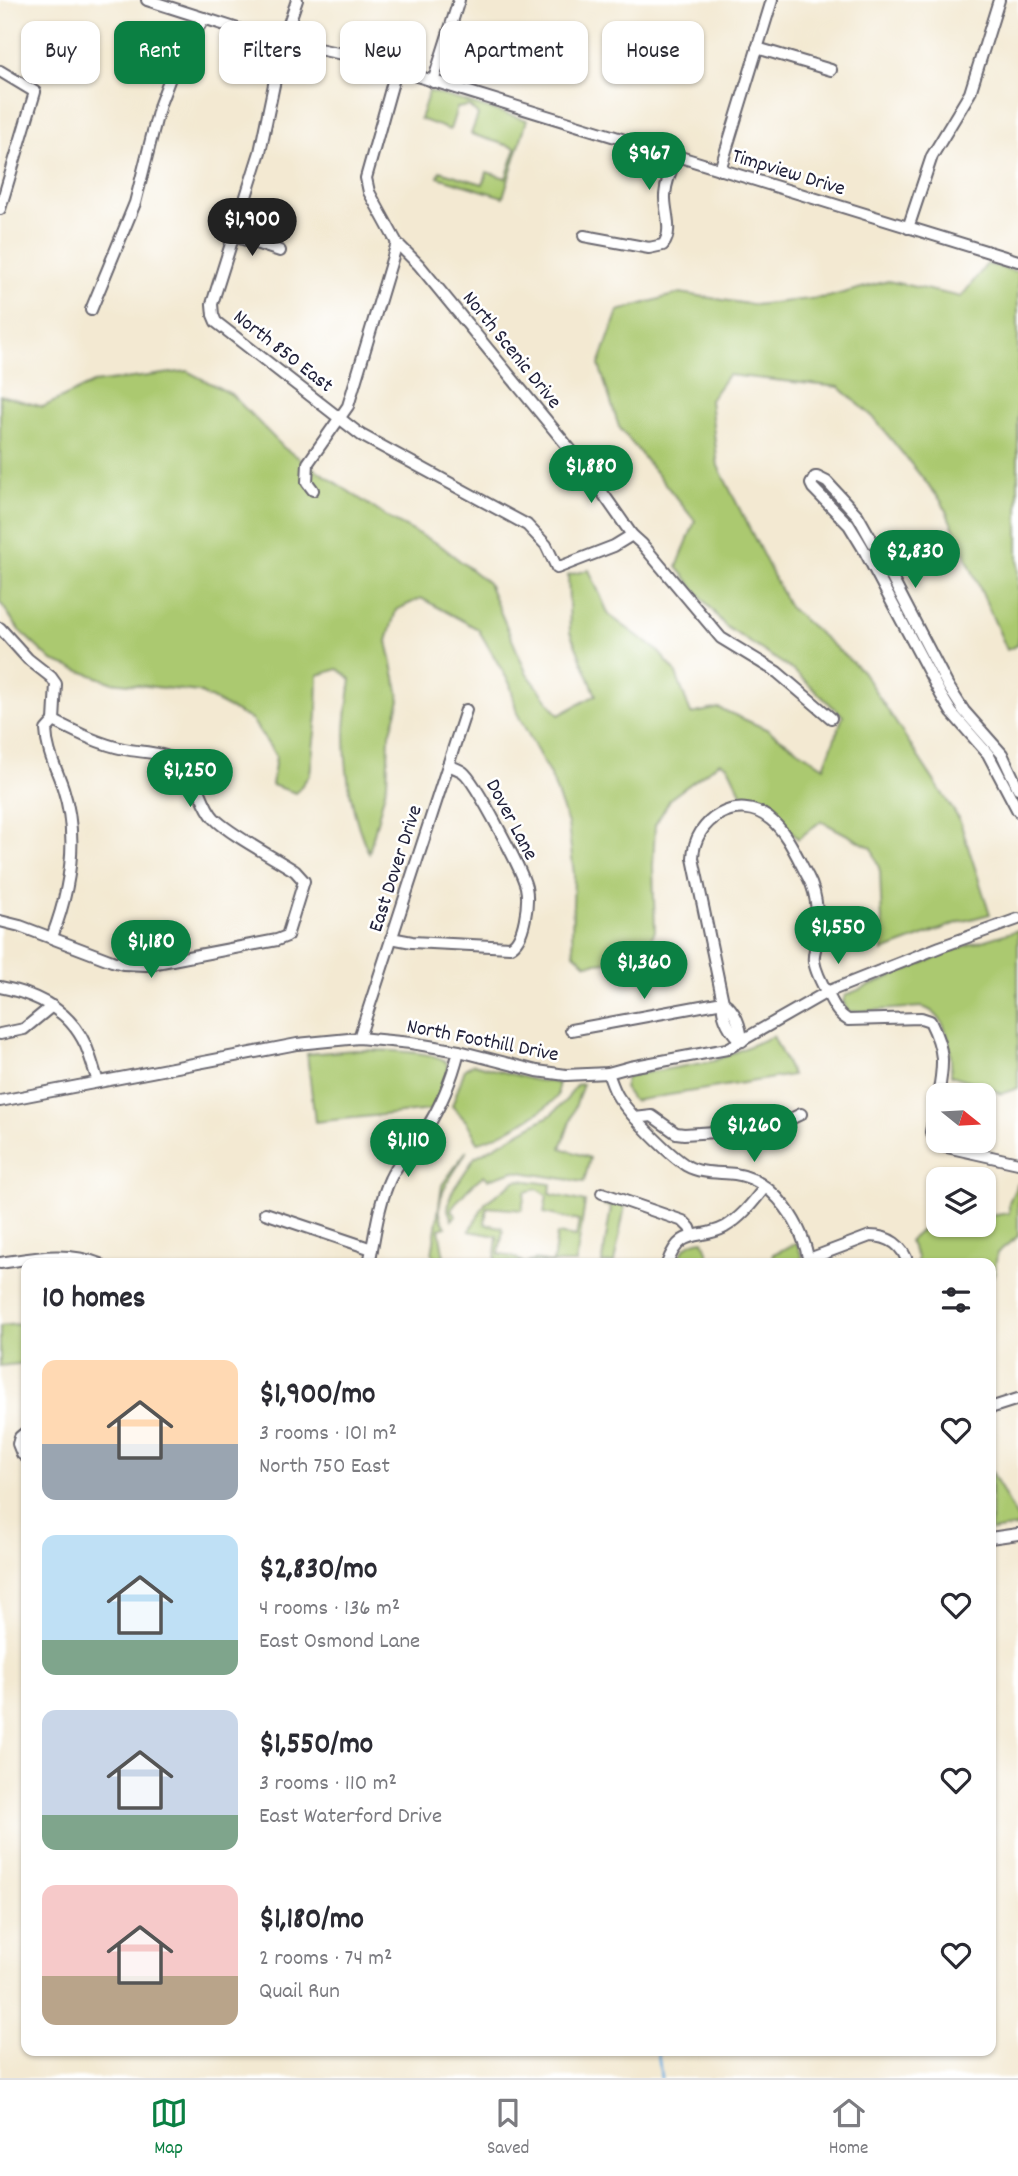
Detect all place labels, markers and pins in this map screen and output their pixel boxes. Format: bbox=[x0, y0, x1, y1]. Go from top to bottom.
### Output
pin: $967 bbox=[608, 132, 690, 192]
pin: $1,900 bbox=[195, 198, 309, 258]
pin: $1,880 bbox=[534, 446, 648, 505]
pin: $2,830 bbox=[858, 530, 972, 590]
pin: $1,250 bbox=[133, 750, 247, 809]
pin: $1,550 bbox=[781, 906, 895, 966]
pin: $1,180 bbox=[94, 920, 208, 980]
pin: $1,360 bbox=[587, 942, 701, 1001]
pin: $1,260 bbox=[697, 1104, 811, 1164]
pin: $1,110 bbox=[351, 1120, 465, 1179]

